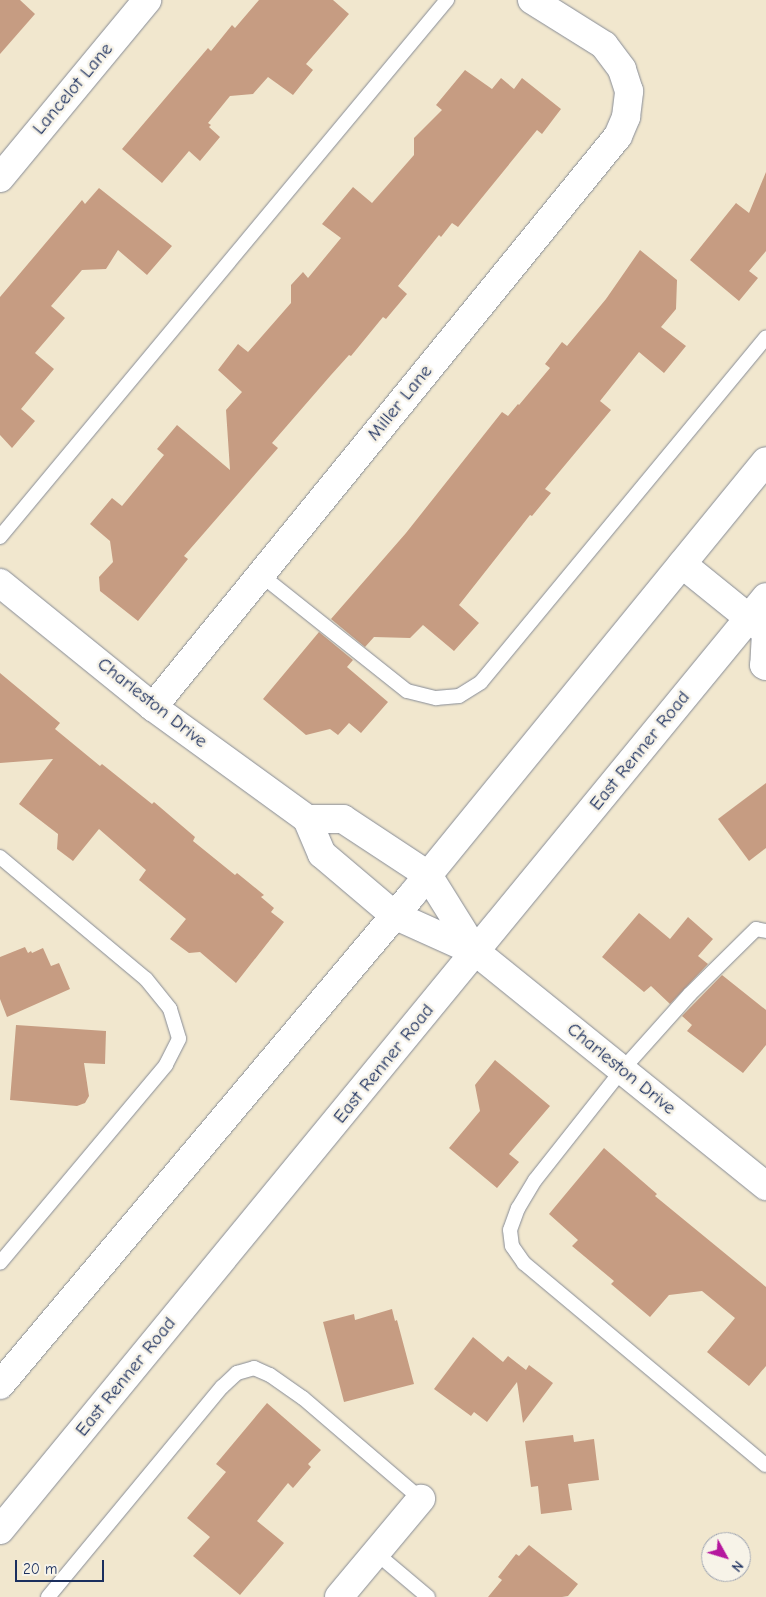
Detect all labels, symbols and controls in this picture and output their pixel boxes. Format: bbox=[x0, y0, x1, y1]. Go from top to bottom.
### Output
street label: Lancelot Lane bbox=[28, 38, 118, 140]
street label: Miller Lane bbox=[363, 360, 437, 446]
street label: Charleston Drive bbox=[92, 653, 212, 753]
street label: East Renner Road bbox=[585, 687, 695, 815]
street label: East Renner Road bbox=[329, 1000, 439, 1128]
street label: Charleston Drive bbox=[562, 1018, 680, 1120]
street label: East Renner Road bbox=[71, 1313, 181, 1441]
north arrow bbox=[701, 1532, 751, 1582]
scale bar bbox=[18, 1550, 106, 1582]
text: N bbox=[728, 1557, 747, 1575]
text: 20 m bbox=[23, 1560, 57, 1578]

